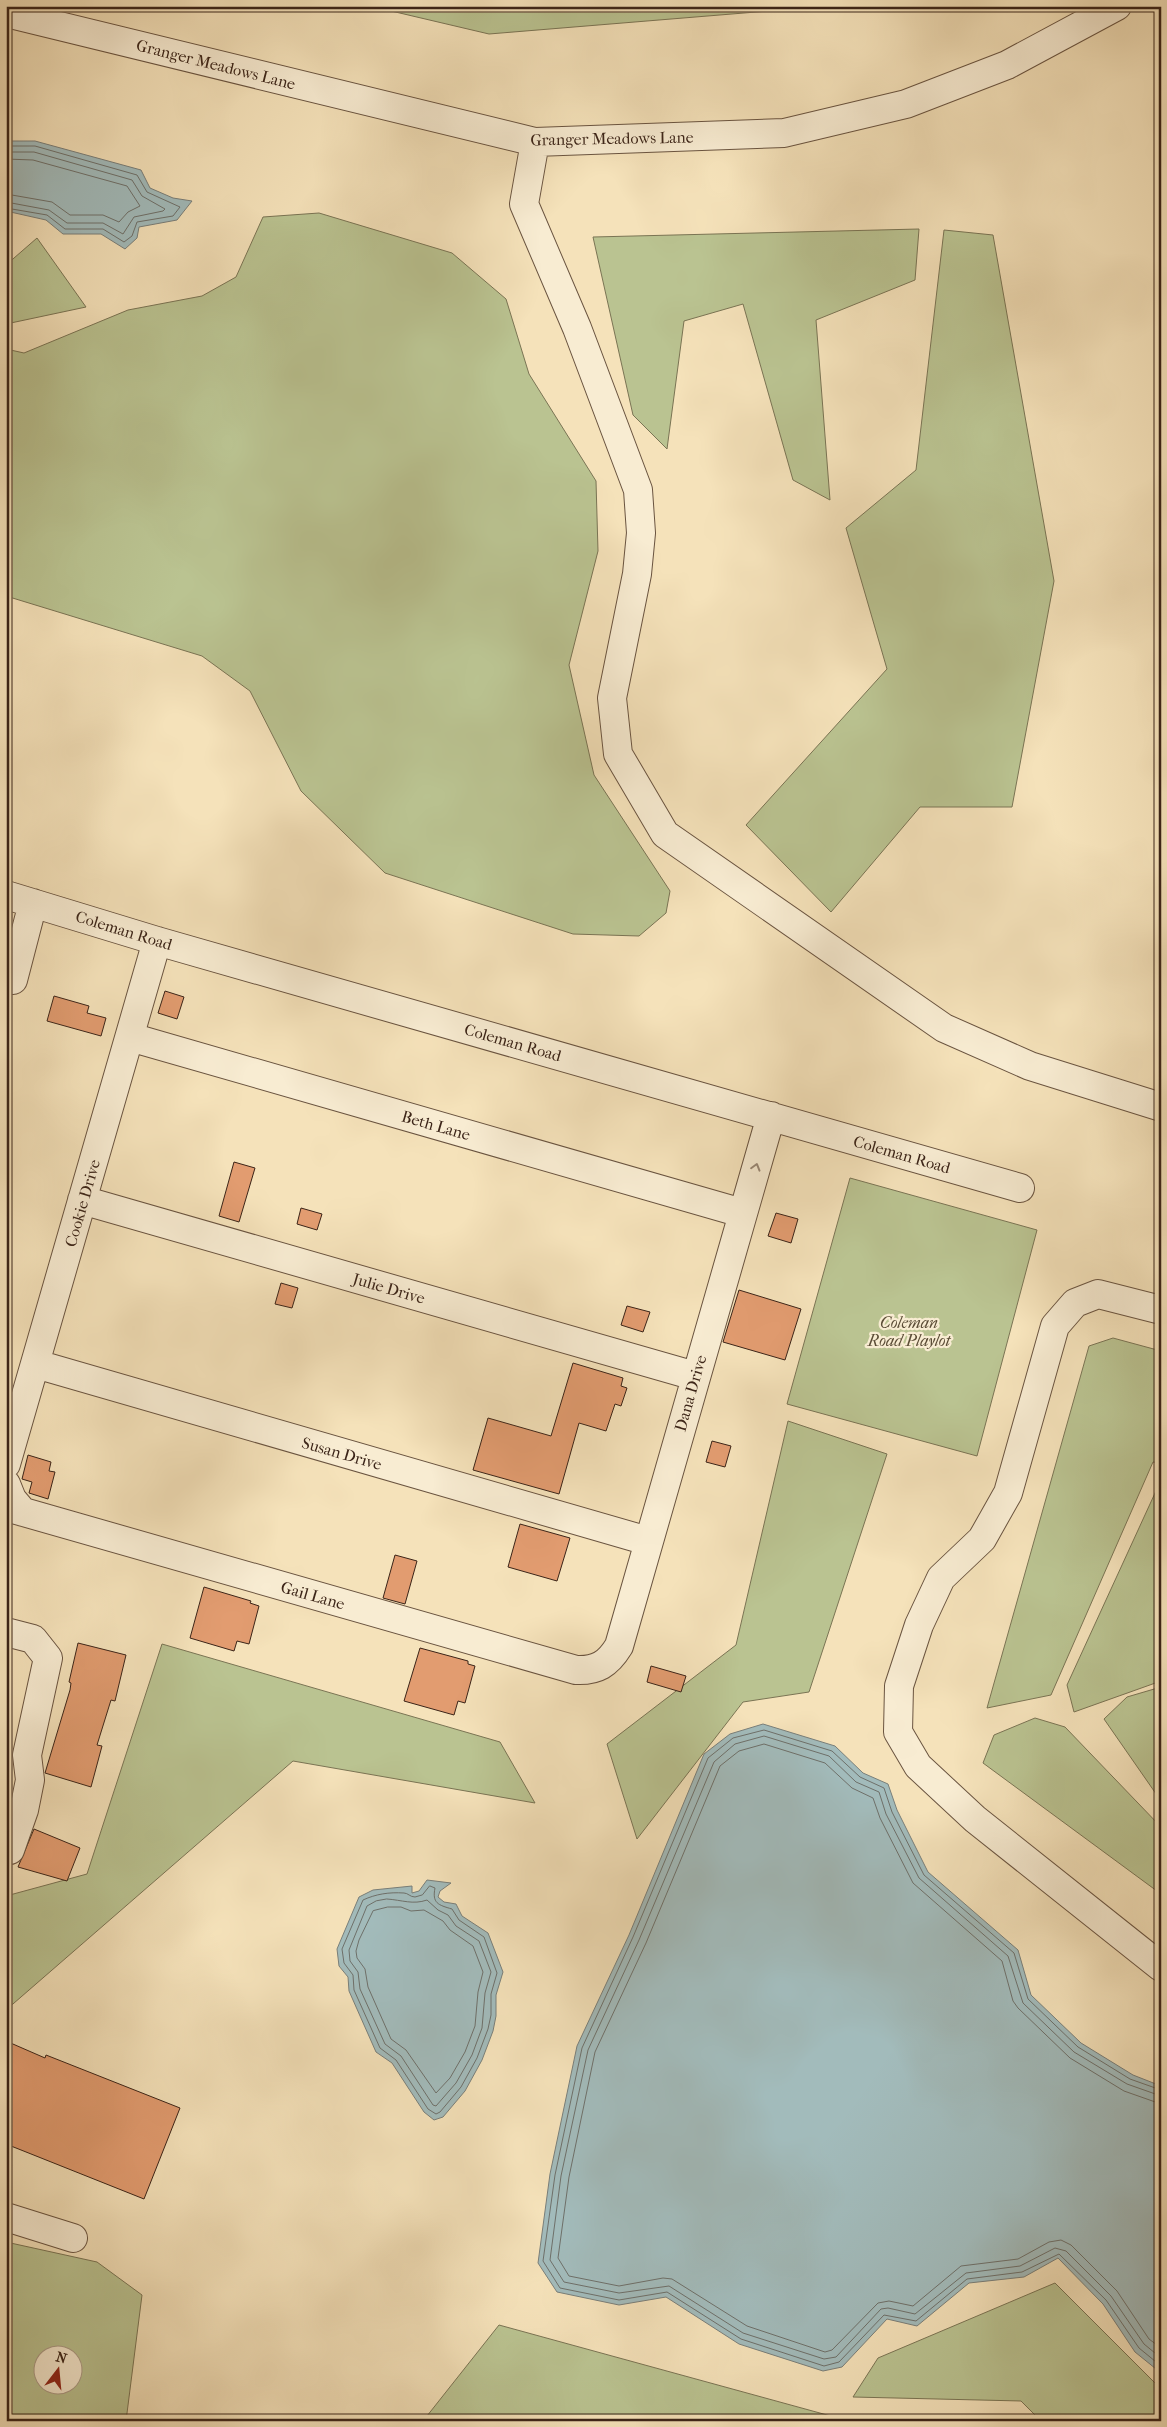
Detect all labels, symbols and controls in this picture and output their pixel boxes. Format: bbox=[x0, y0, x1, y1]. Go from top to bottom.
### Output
street label: Granger Meadows Lane bbox=[134, 36, 297, 93]
street label: Granger Meadows Lane bbox=[530, 128, 694, 149]
street label: Coleman Road bbox=[73, 907, 175, 954]
street label: Coleman Road bbox=[462, 1020, 564, 1065]
street label: Beth Lane bbox=[399, 1107, 473, 1144]
street label: Coleman Road bbox=[851, 1132, 953, 1177]
street label: Cookie Drive bbox=[61, 1157, 104, 1249]
one-way arrow bbox=[750, 1163, 760, 1171]
street label: Julie Drive bbox=[349, 1269, 427, 1308]
park label: Coleman Road Playlot bbox=[867, 1313, 952, 1350]
street label: Dana Drive bbox=[670, 1353, 710, 1434]
street label: Susan Drive bbox=[300, 1433, 384, 1474]
street label: Gail Lane bbox=[279, 1577, 347, 1614]
north arrow bbox=[32, 2344, 82, 2394]
text: N bbox=[54, 2348, 69, 2368]

